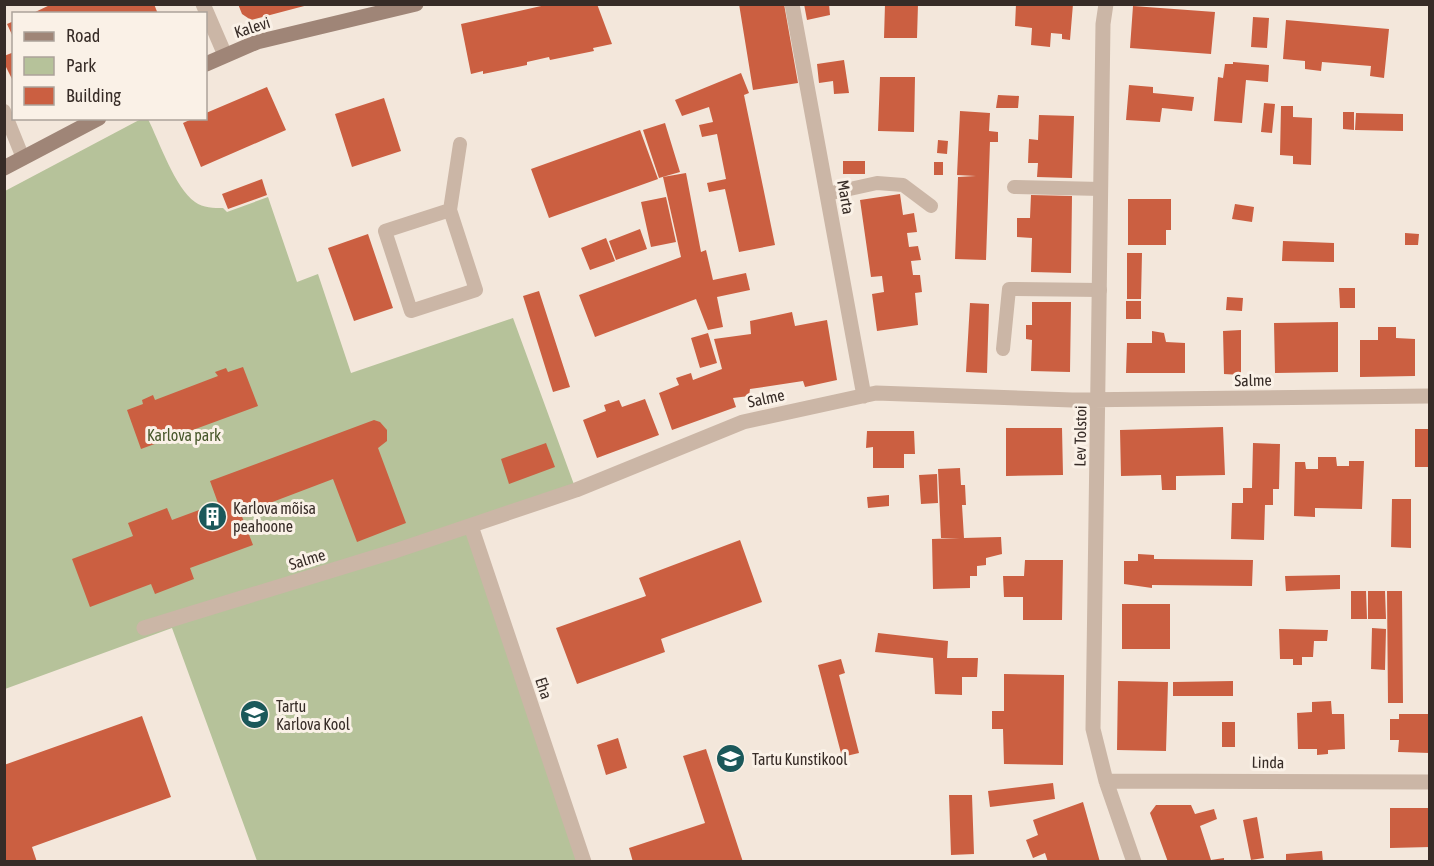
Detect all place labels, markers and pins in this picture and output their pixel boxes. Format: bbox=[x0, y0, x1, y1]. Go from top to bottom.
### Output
place label: Karlova mõisa peahoone bbox=[233, 499, 316, 536]
building icon: Karlova mõisa peahoone bbox=[196, 501, 228, 533]
place label: Tartu Karlova Kool bbox=[276, 697, 351, 733]
school or university icon: Tartu Karlova Kool bbox=[239, 699, 271, 731]
school or university icon: Tartu Kunstikool bbox=[715, 743, 747, 775]
place label: Tartu Kunstikool bbox=[752, 750, 848, 768]

